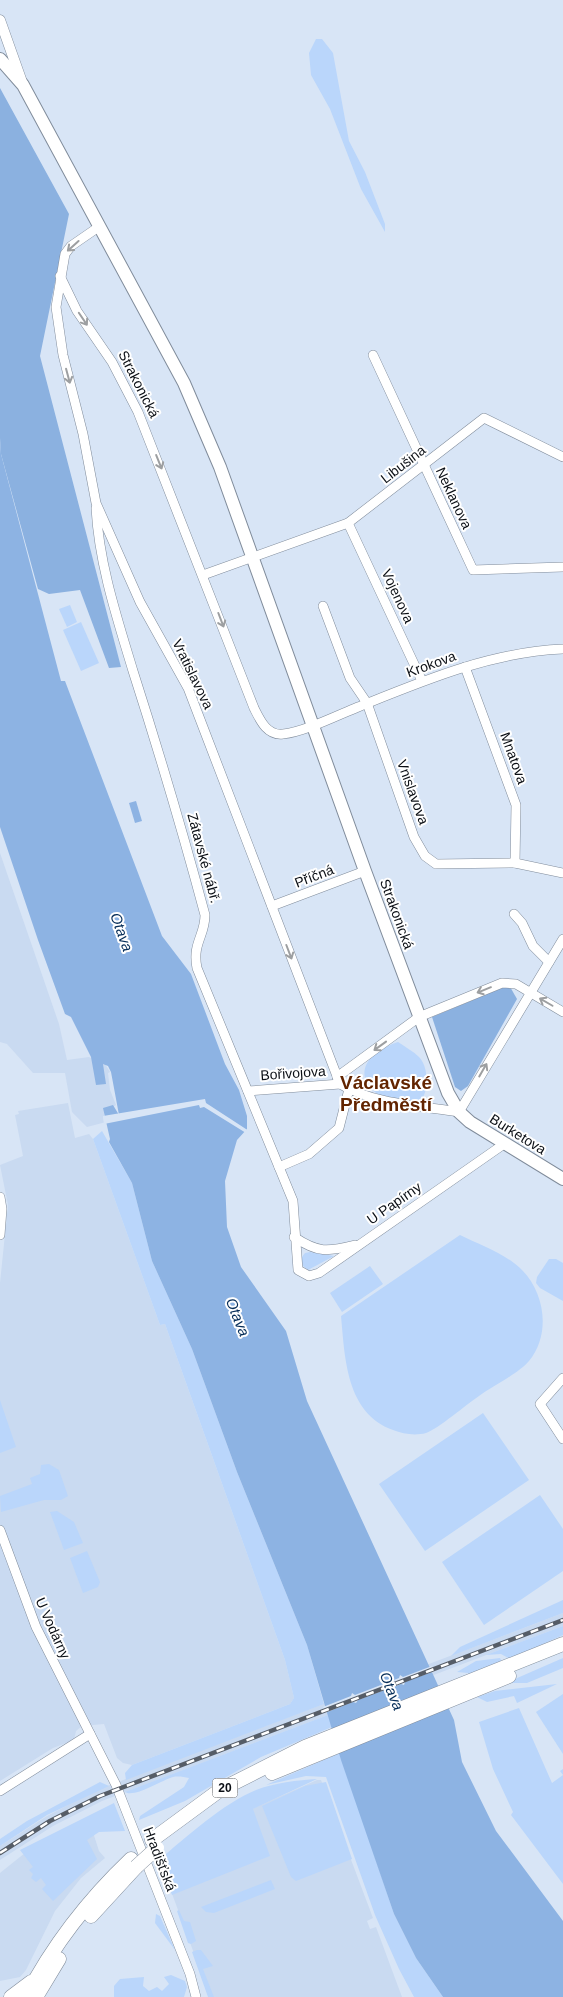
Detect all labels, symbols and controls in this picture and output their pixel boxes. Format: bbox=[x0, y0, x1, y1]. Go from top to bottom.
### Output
one-way arrow bbox=[66, 241, 79, 252]
one-way arrow bbox=[78, 312, 88, 326]
street label: Strakonická bbox=[115, 348, 163, 420]
one-way arrow bbox=[64, 368, 74, 384]
street label: Libušina bbox=[378, 442, 429, 486]
one-way arrow bbox=[155, 454, 165, 469]
street label: Neklanova bbox=[433, 465, 475, 532]
street label: Vojenova bbox=[379, 567, 418, 626]
one-way arrow bbox=[217, 612, 226, 628]
street label: Vratislavova bbox=[169, 636, 217, 712]
street label: Krokova bbox=[404, 648, 458, 680]
street label: Mnatova bbox=[497, 730, 531, 786]
street label: Vnislavova bbox=[394, 757, 432, 827]
street label: Zátavské nábř. bbox=[184, 811, 224, 905]
street label: Příčná bbox=[292, 861, 336, 891]
street label: Strakonická bbox=[377, 877, 417, 951]
water label: Otava bbox=[107, 910, 137, 954]
one-way arrow bbox=[285, 944, 294, 959]
one-way arrow bbox=[477, 987, 492, 996]
one-way arrow bbox=[539, 996, 554, 1006]
one-way arrow bbox=[374, 1040, 387, 1051]
street label: Bořivojova bbox=[260, 1063, 326, 1083]
one-way arrow bbox=[479, 1063, 489, 1078]
district label: Václavské Předměstí bbox=[340, 1072, 433, 1115]
street label: Burketova bbox=[487, 1111, 549, 1158]
street label: U Papírny bbox=[364, 1179, 424, 1227]
water label: Otava bbox=[223, 1295, 253, 1339]
street label: U Vodárny bbox=[32, 1595, 74, 1661]
water label: Otava bbox=[377, 1669, 407, 1713]
road number: 20 bbox=[212, 1779, 238, 1798]
street label: Hradišťská bbox=[140, 1825, 180, 1894]

